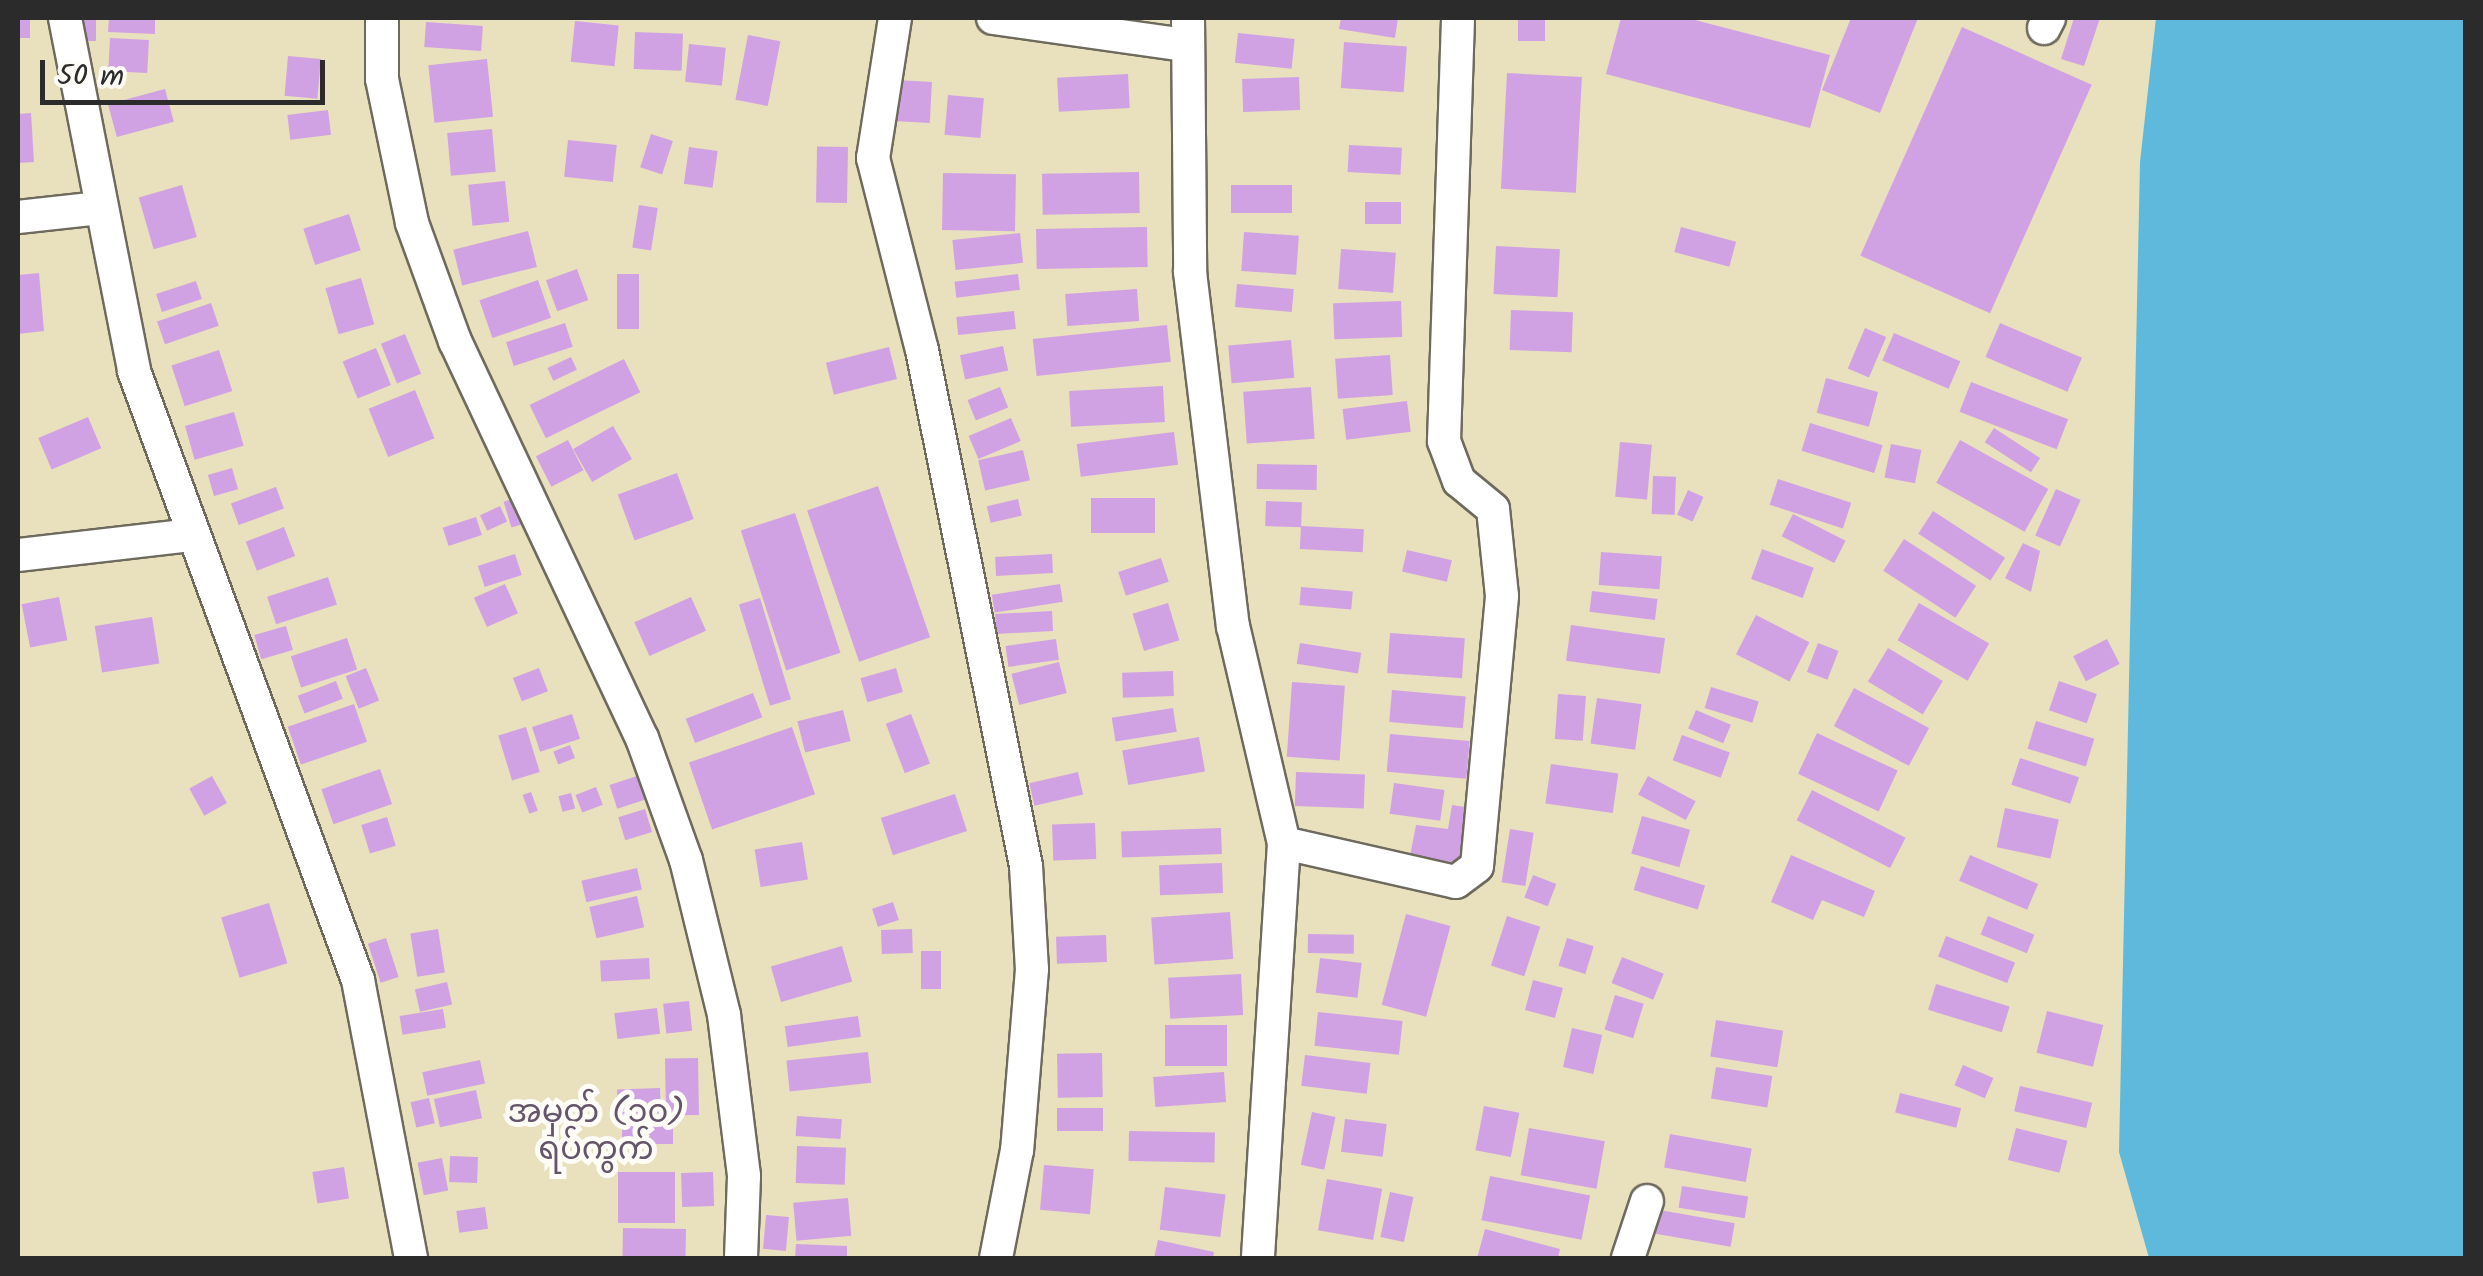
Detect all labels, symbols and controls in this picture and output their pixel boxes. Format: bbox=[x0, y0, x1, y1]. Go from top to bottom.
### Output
scale bar bbox=[45, 40, 330, 102]
text: 50 m bbox=[57, 53, 124, 101]
district label: အမှတ် (၁၀) ရပ်ကွက် bbox=[507, 1096, 685, 1171]

